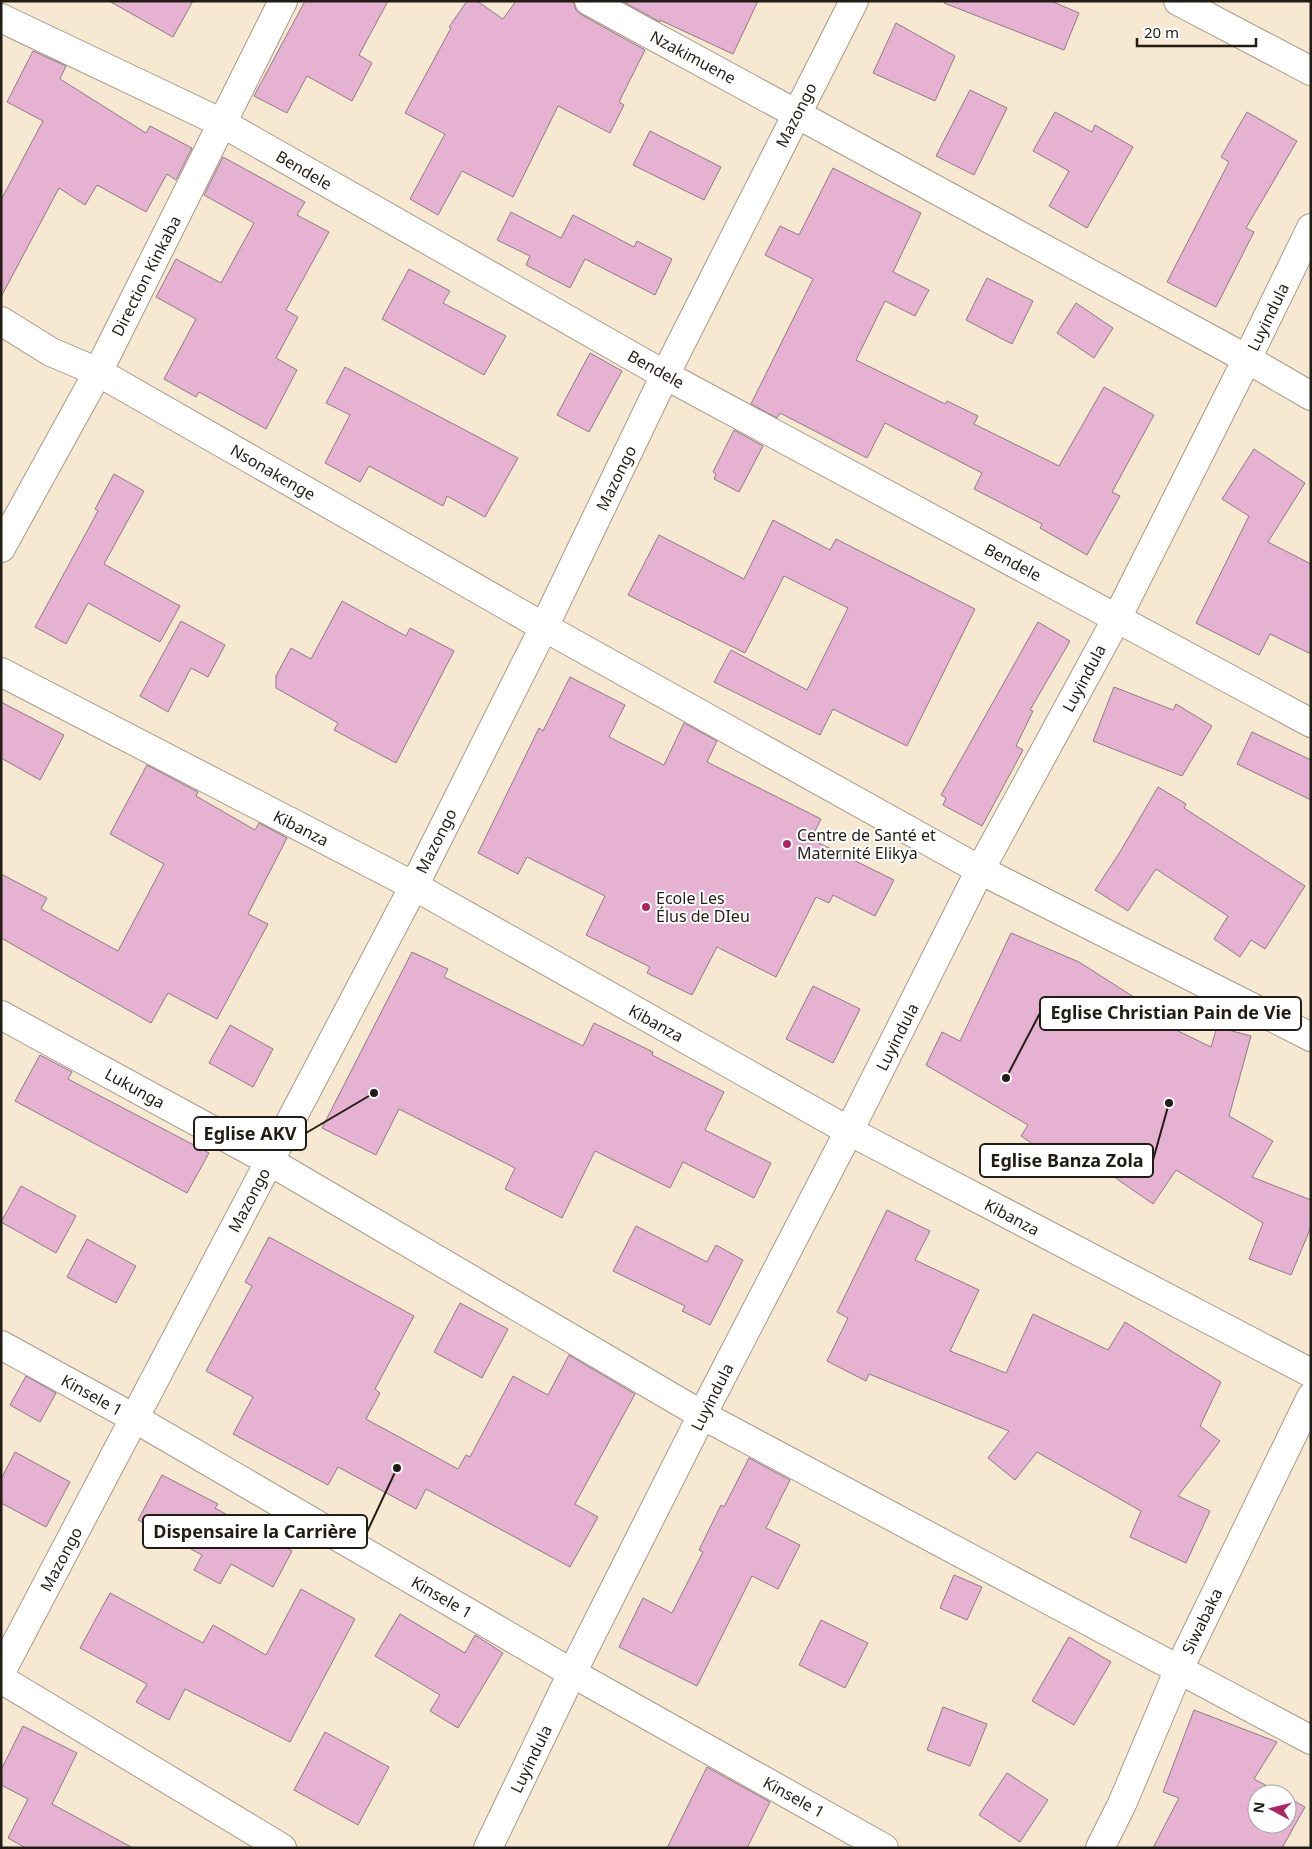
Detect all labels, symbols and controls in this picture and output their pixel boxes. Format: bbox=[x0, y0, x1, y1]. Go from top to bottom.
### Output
scale bar bbox=[1137, 15, 1256, 47]
text: 20 m bbox=[1144, 22, 1179, 42]
street label: Nzakimuene bbox=[646, 25, 740, 89]
street label: Mazongo bbox=[770, 79, 822, 151]
street label: Bendele bbox=[272, 145, 336, 195]
street label: Direction Kinkaba bbox=[106, 212, 186, 340]
street label: Luyindula bbox=[1242, 279, 1294, 355]
street label: Bendele bbox=[624, 345, 688, 393]
street label: Nsonakenge bbox=[226, 439, 320, 505]
street label: Mazongo bbox=[591, 442, 641, 514]
street label: Bendele bbox=[981, 538, 1045, 586]
street label: Luyindula bbox=[1057, 640, 1111, 716]
street label: Kibanza bbox=[270, 805, 332, 851]
street label: Mazongo bbox=[410, 805, 462, 877]
place label: Centre de Santé et Maternité Elikya bbox=[797, 824, 936, 864]
marker: Centre de Santé et Maternité Elikya bbox=[781, 838, 793, 850]
place label: Ecole Les Élus de DIeu bbox=[656, 887, 750, 927]
marker: Ecole Les Élus de DIeu bbox=[640, 901, 652, 913]
callout: Eglise Christian Pain de Vie bbox=[1040, 997, 1301, 1030]
street label: Kibanza bbox=[625, 999, 687, 1047]
street label: Luyindula bbox=[871, 999, 923, 1075]
text: Eglise Christian Pain de Vie bbox=[1050, 1000, 1292, 1024]
street label: Lukunga bbox=[101, 1063, 169, 1113]
callout: Eglise AKV bbox=[194, 1117, 306, 1150]
text: Eglise AKV bbox=[204, 1121, 297, 1145]
callout: Eglise Banza Zola bbox=[980, 1144, 1153, 1177]
text: Eglise Banza Zola bbox=[990, 1148, 1144, 1172]
street label: Mazongo bbox=[223, 1164, 275, 1236]
street label: Kibanza bbox=[981, 1193, 1043, 1241]
street label: Luyindula bbox=[686, 1359, 738, 1435]
street label: Kinsele 1 bbox=[57, 1369, 127, 1421]
callout: Dispensaire la Carrière bbox=[143, 1515, 367, 1548]
text: Dispensaire la Carrière bbox=[153, 1519, 357, 1543]
street label: Mazongo bbox=[35, 1523, 87, 1595]
street label: Kinsele 1 bbox=[407, 1571, 477, 1623]
street label: Siwabaka bbox=[1177, 1584, 1227, 1658]
street label: Luyindula bbox=[505, 1721, 557, 1797]
street label: Kinsele 1 bbox=[759, 1771, 829, 1823]
north arrow bbox=[1247, 1784, 1297, 1834]
text: N bbox=[1248, 1801, 1269, 1814]

